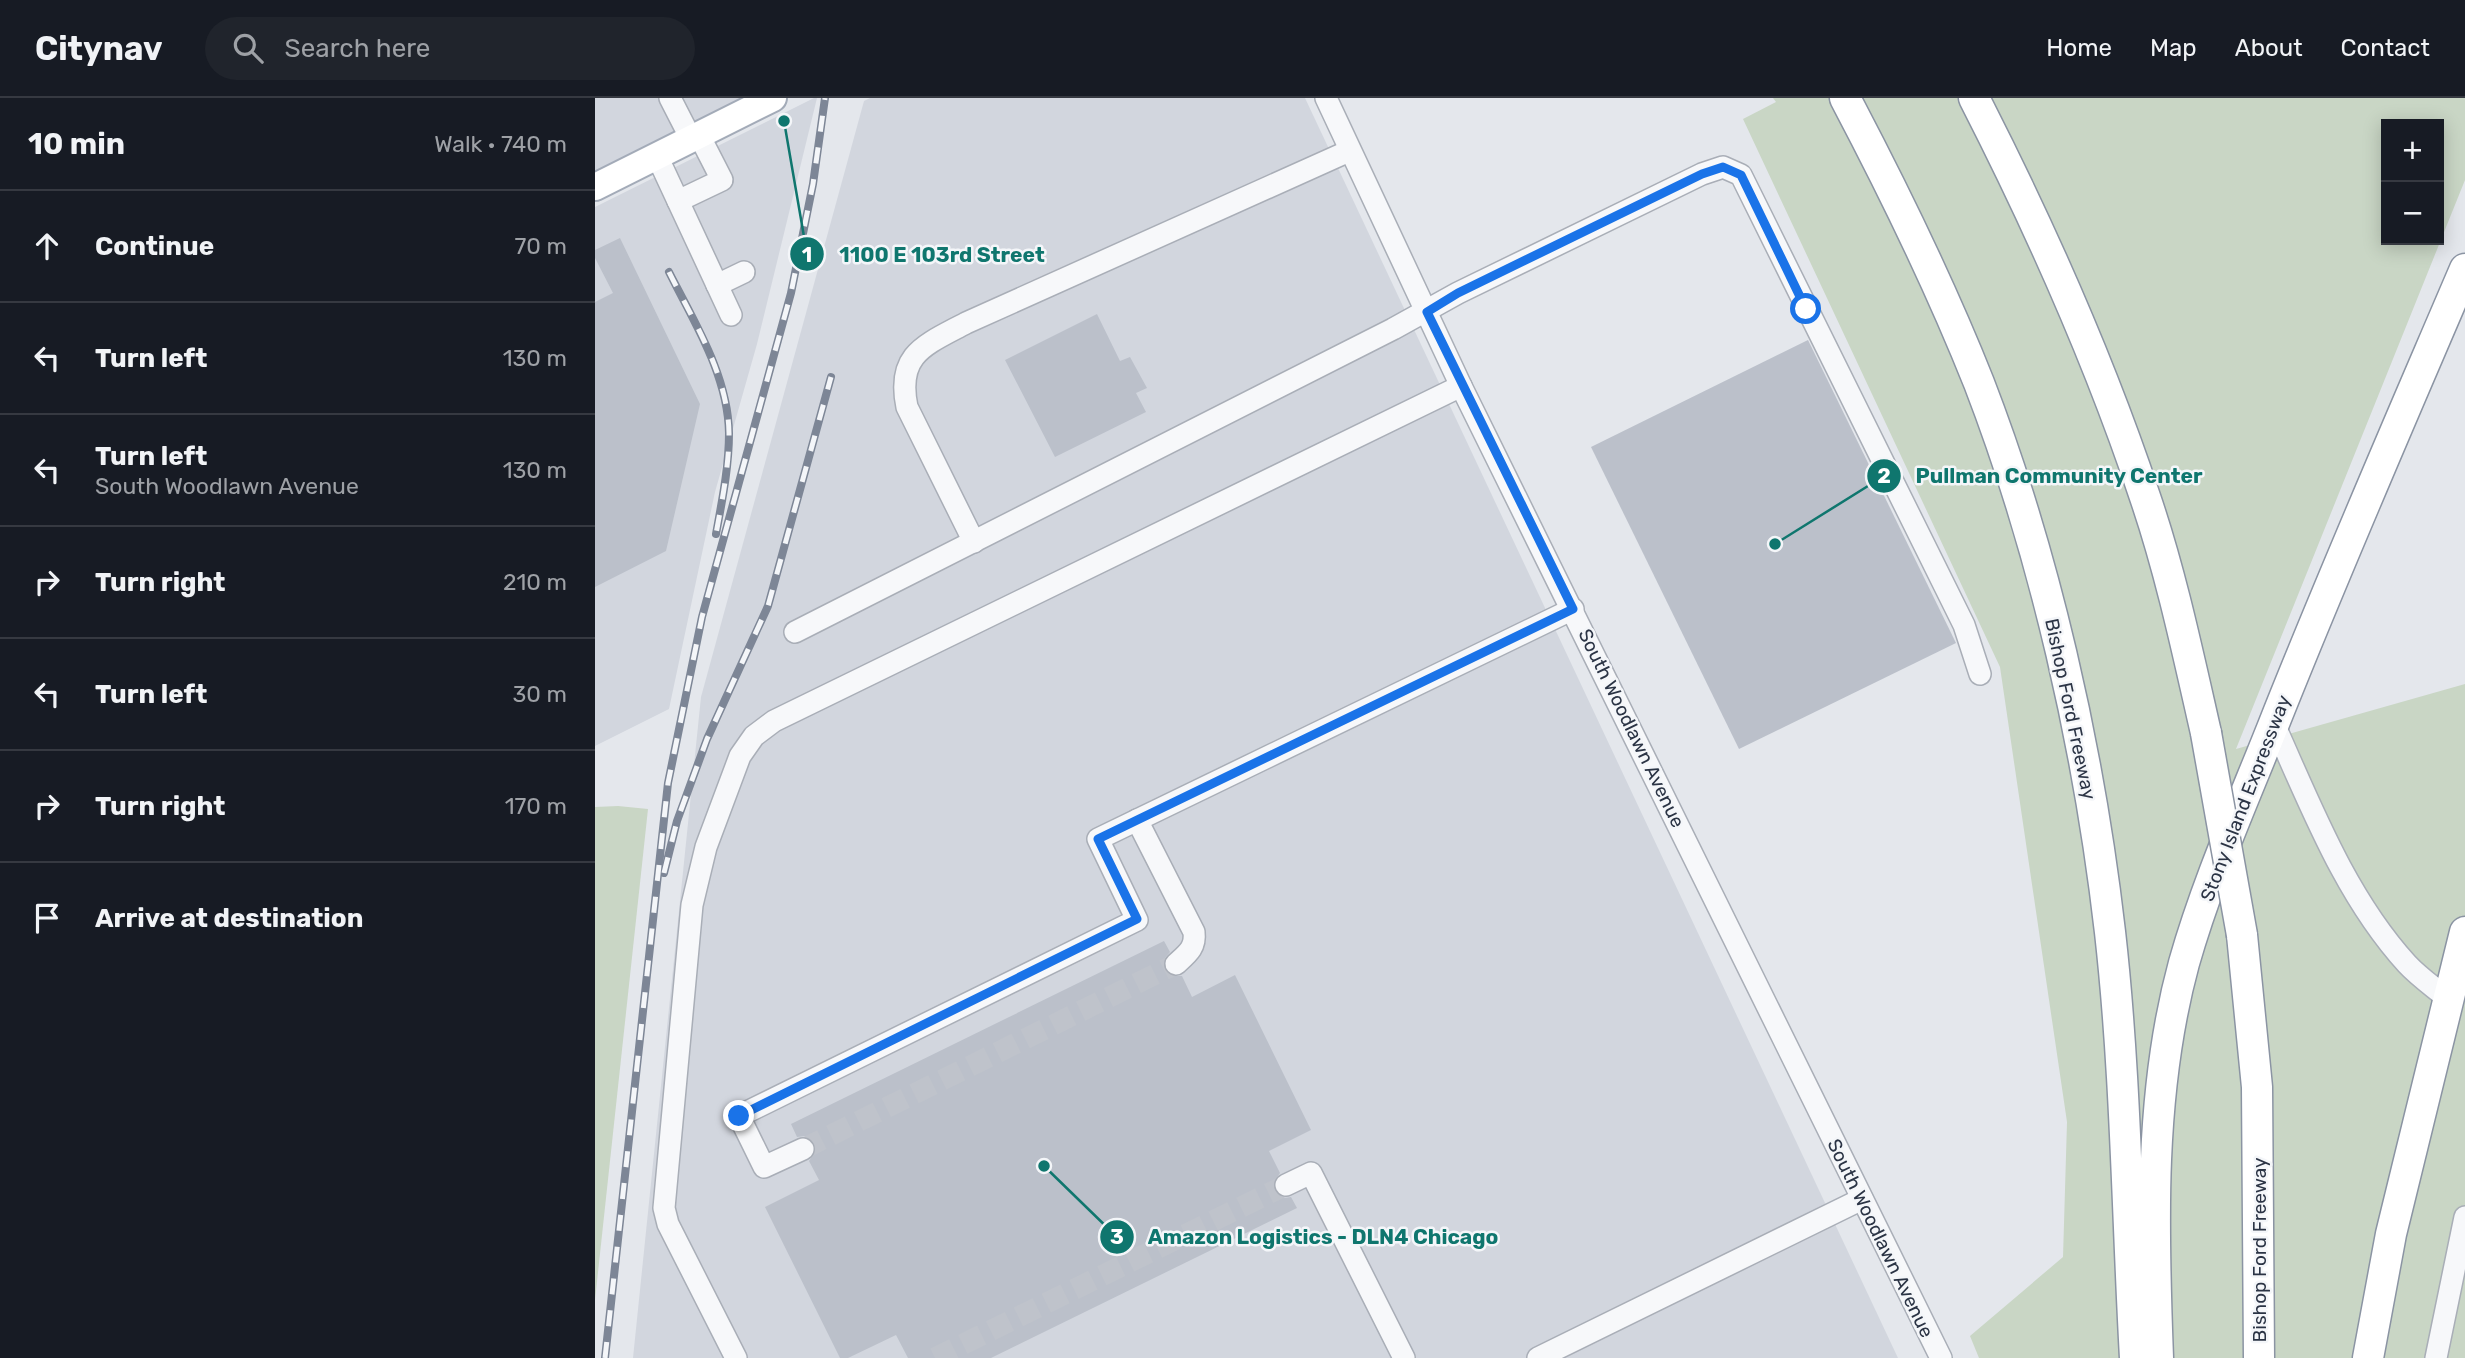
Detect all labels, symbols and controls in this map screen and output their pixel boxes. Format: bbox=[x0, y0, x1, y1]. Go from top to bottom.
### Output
search box bbox=[205, 17, 695, 80]
text: Citynav bbox=[35, 29, 163, 68]
icon: search bbox=[229, 29, 267, 67]
text: Search here bbox=[285, 33, 430, 64]
text: Home bbox=[2046, 34, 2112, 62]
text: Map bbox=[2150, 34, 2197, 62]
text: About bbox=[2235, 34, 2303, 62]
text: Contact bbox=[2341, 34, 2430, 62]
map controls bbox=[2381, 119, 2444, 245]
button: + bbox=[2381, 119, 2444, 182]
text: 10 min bbox=[28, 126, 125, 162]
text: Walk · 740 m bbox=[434, 130, 567, 158]
button: − bbox=[2381, 182, 2444, 245]
icon: ahead bbox=[28, 227, 66, 265]
text: Continue bbox=[95, 231, 214, 262]
text: 70 m bbox=[515, 232, 567, 260]
callout: 1100 E 103rd Street bbox=[790, 233, 1058, 275]
text: 1 bbox=[802, 242, 812, 267]
text: 1100 E 103rd Street bbox=[839, 242, 1045, 267]
route start bbox=[1790, 293, 1821, 324]
icon: left bbox=[28, 339, 66, 377]
text: Turn left bbox=[95, 343, 207, 374]
text: 130 m bbox=[503, 344, 567, 372]
text: Turn left bbox=[95, 441, 207, 472]
icon: left bbox=[28, 451, 66, 489]
callout: Pullman Community Center bbox=[1866, 455, 2217, 497]
text: 130 m bbox=[503, 456, 567, 484]
text: 2 bbox=[1877, 463, 1891, 488]
text: Pullman Community Center bbox=[1916, 463, 2203, 488]
text: South Woodlawn Avenue bbox=[95, 472, 359, 500]
icon: right bbox=[28, 563, 66, 601]
text: Turn right bbox=[95, 567, 225, 598]
text: 210 m bbox=[503, 568, 567, 596]
street label: Bishop Ford Freeway bbox=[2040, 616, 2101, 802]
street label: South Woodlawn Avenue bbox=[1573, 625, 1690, 831]
icon: left bbox=[28, 675, 66, 713]
text: Turn left bbox=[95, 679, 207, 710]
text: 30 m bbox=[512, 680, 567, 708]
street label: Stony Island Expressway bbox=[2195, 692, 2295, 905]
icon: right bbox=[28, 787, 66, 825]
text: Turn right bbox=[95, 791, 225, 822]
text: 170 m bbox=[505, 792, 567, 820]
icon: arrive bbox=[28, 899, 66, 937]
text: Arrive at destination bbox=[95, 903, 363, 934]
route end bbox=[723, 1100, 754, 1131]
street label: South Woodlawn Avenue bbox=[1822, 1135, 1939, 1341]
street label: Bishop Ford Freeway bbox=[2248, 1158, 2271, 1342]
callout: Amazon Logistics - DLN4 Chicago bbox=[1099, 1216, 1513, 1258]
text: 3 bbox=[1110, 1224, 1124, 1249]
text: Amazon Logistics - DLN4 Chicago bbox=[1148, 1224, 1498, 1249]

